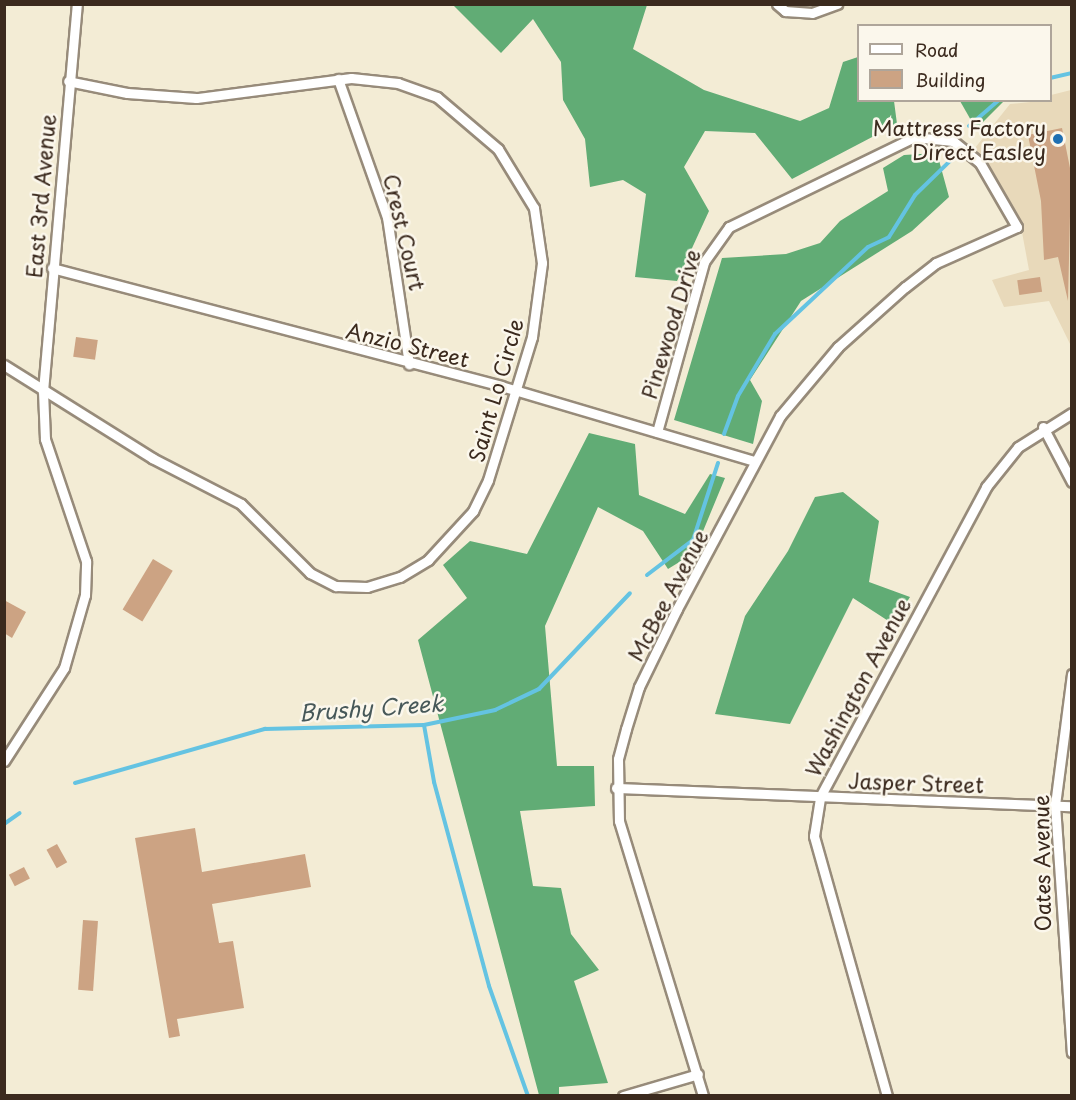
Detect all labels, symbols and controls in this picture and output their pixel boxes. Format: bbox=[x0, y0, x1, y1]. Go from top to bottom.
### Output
legend bbox=[857, 24, 1052, 102]
text: Road bbox=[915, 36, 959, 63]
text: Building bbox=[915, 66, 985, 93]
street label: East 3rd Avenue bbox=[20, 113, 60, 279]
place label: Mattress Factory Direct Easley bbox=[874, 114, 1046, 164]
marker: Mattress Factory Direct Easley bbox=[1051, 132, 1065, 146]
street label: Crest Court bbox=[379, 171, 431, 293]
street label: Pinewood Drive bbox=[635, 246, 705, 402]
street label: Saint Lo Circle bbox=[462, 314, 528, 466]
street label: Anzio Street bbox=[344, 317, 472, 371]
street label: McBee Avenue bbox=[622, 525, 712, 665]
street label: Washington Avenue bbox=[800, 594, 914, 780]
water label: Brushy Creek bbox=[298, 689, 444, 725]
street label: Jasper Street bbox=[847, 767, 985, 797]
street label: Oates Avenue bbox=[1027, 795, 1055, 931]

